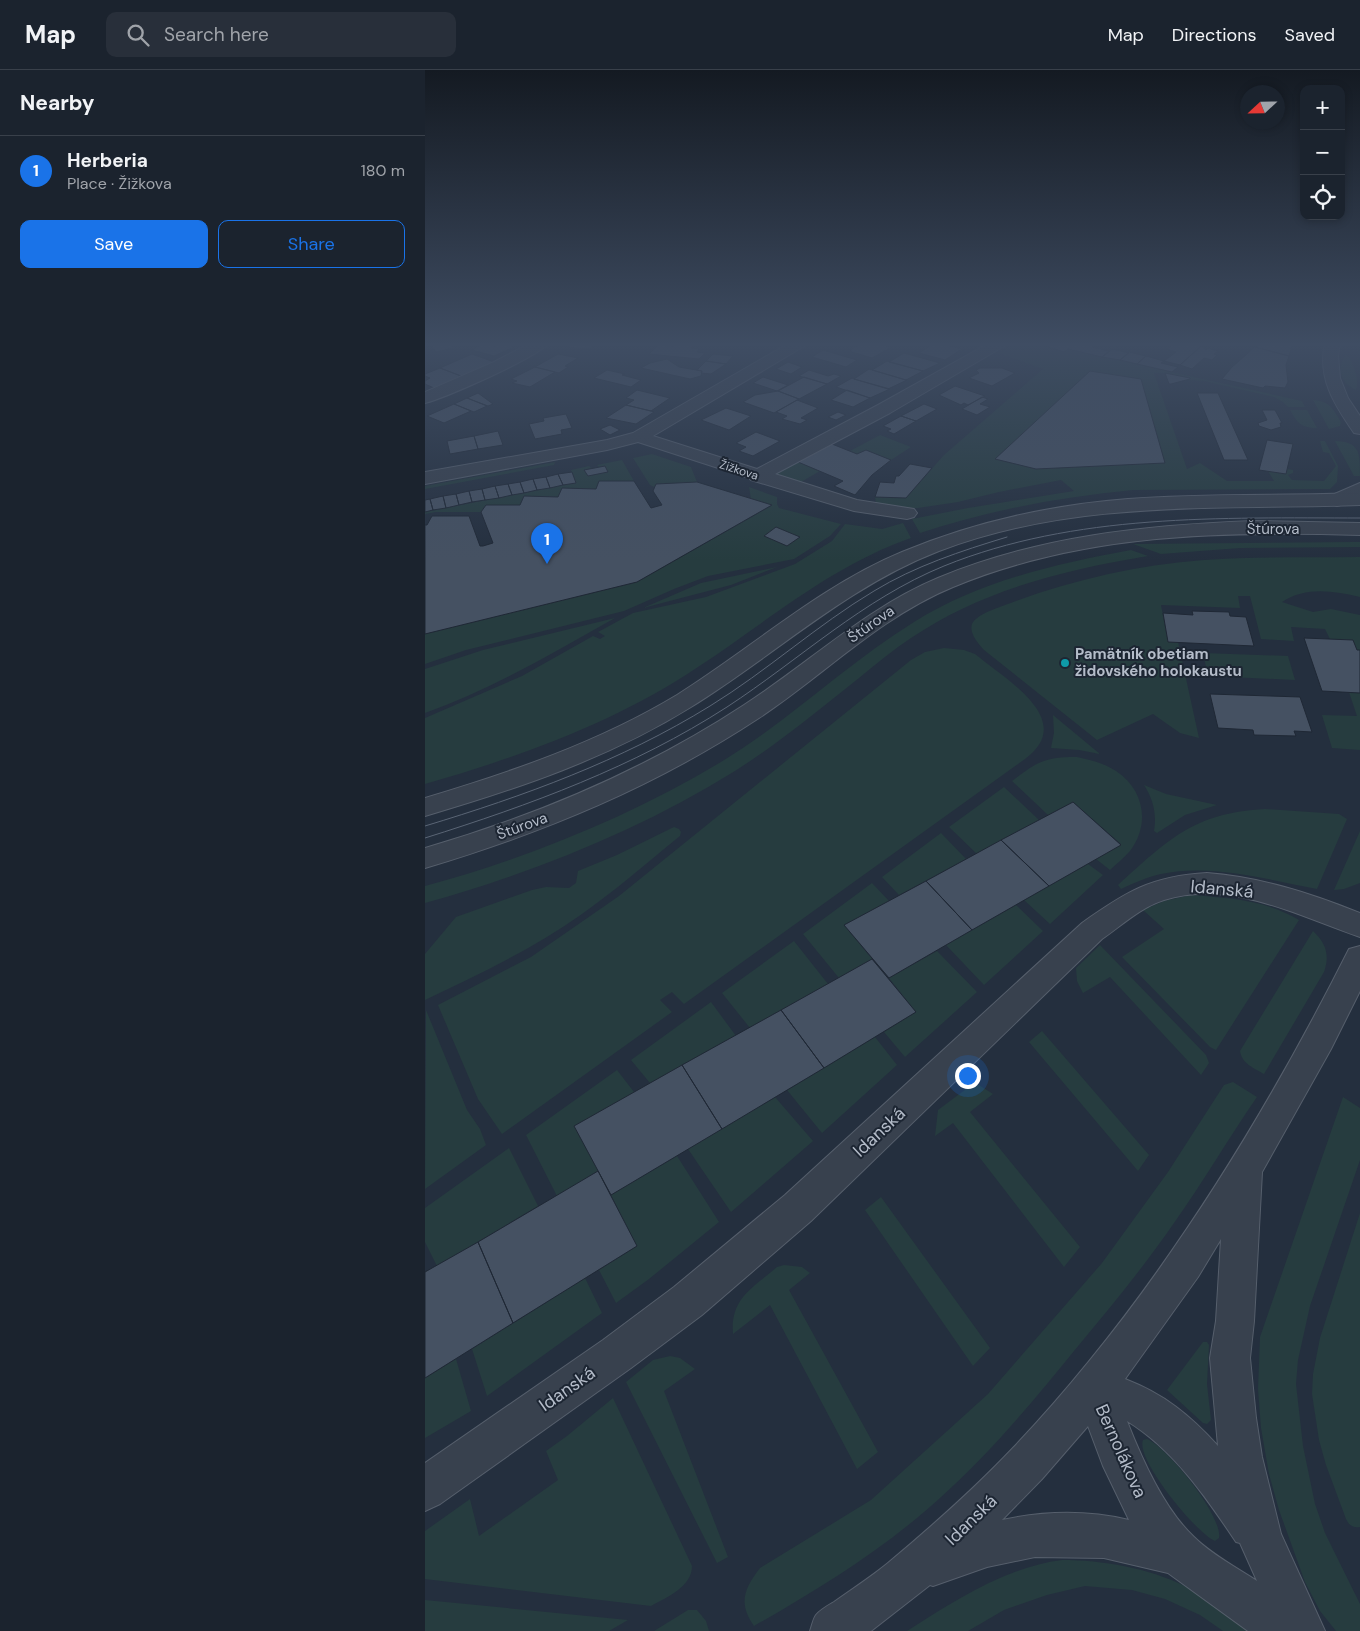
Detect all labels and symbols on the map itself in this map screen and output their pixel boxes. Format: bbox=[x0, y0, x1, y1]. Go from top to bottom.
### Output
north arrow bbox=[1240, 85, 1285, 130]
street label: Žižkova bbox=[718, 456, 760, 484]
street label: Štúrova bbox=[1247, 519, 1299, 539]
pin: 1 bbox=[531, 523, 563, 564]
street label: Štúrova bbox=[844, 601, 898, 647]
place label: Pamätník obetiam židovského holokaustu bbox=[1075, 644, 1242, 681]
marker: Pamätník obetiam židovského holokaustu bbox=[1059, 657, 1071, 669]
street label: Štúrova bbox=[494, 808, 550, 844]
street label: Idanská bbox=[1189, 874, 1255, 904]
your location bbox=[955, 1063, 981, 1089]
street label: Idanská bbox=[848, 1102, 910, 1162]
street label: Idanská bbox=[534, 1361, 600, 1417]
street label: Bernolákova bbox=[1090, 1400, 1152, 1502]
street label: Idanská bbox=[940, 1489, 1002, 1551]

